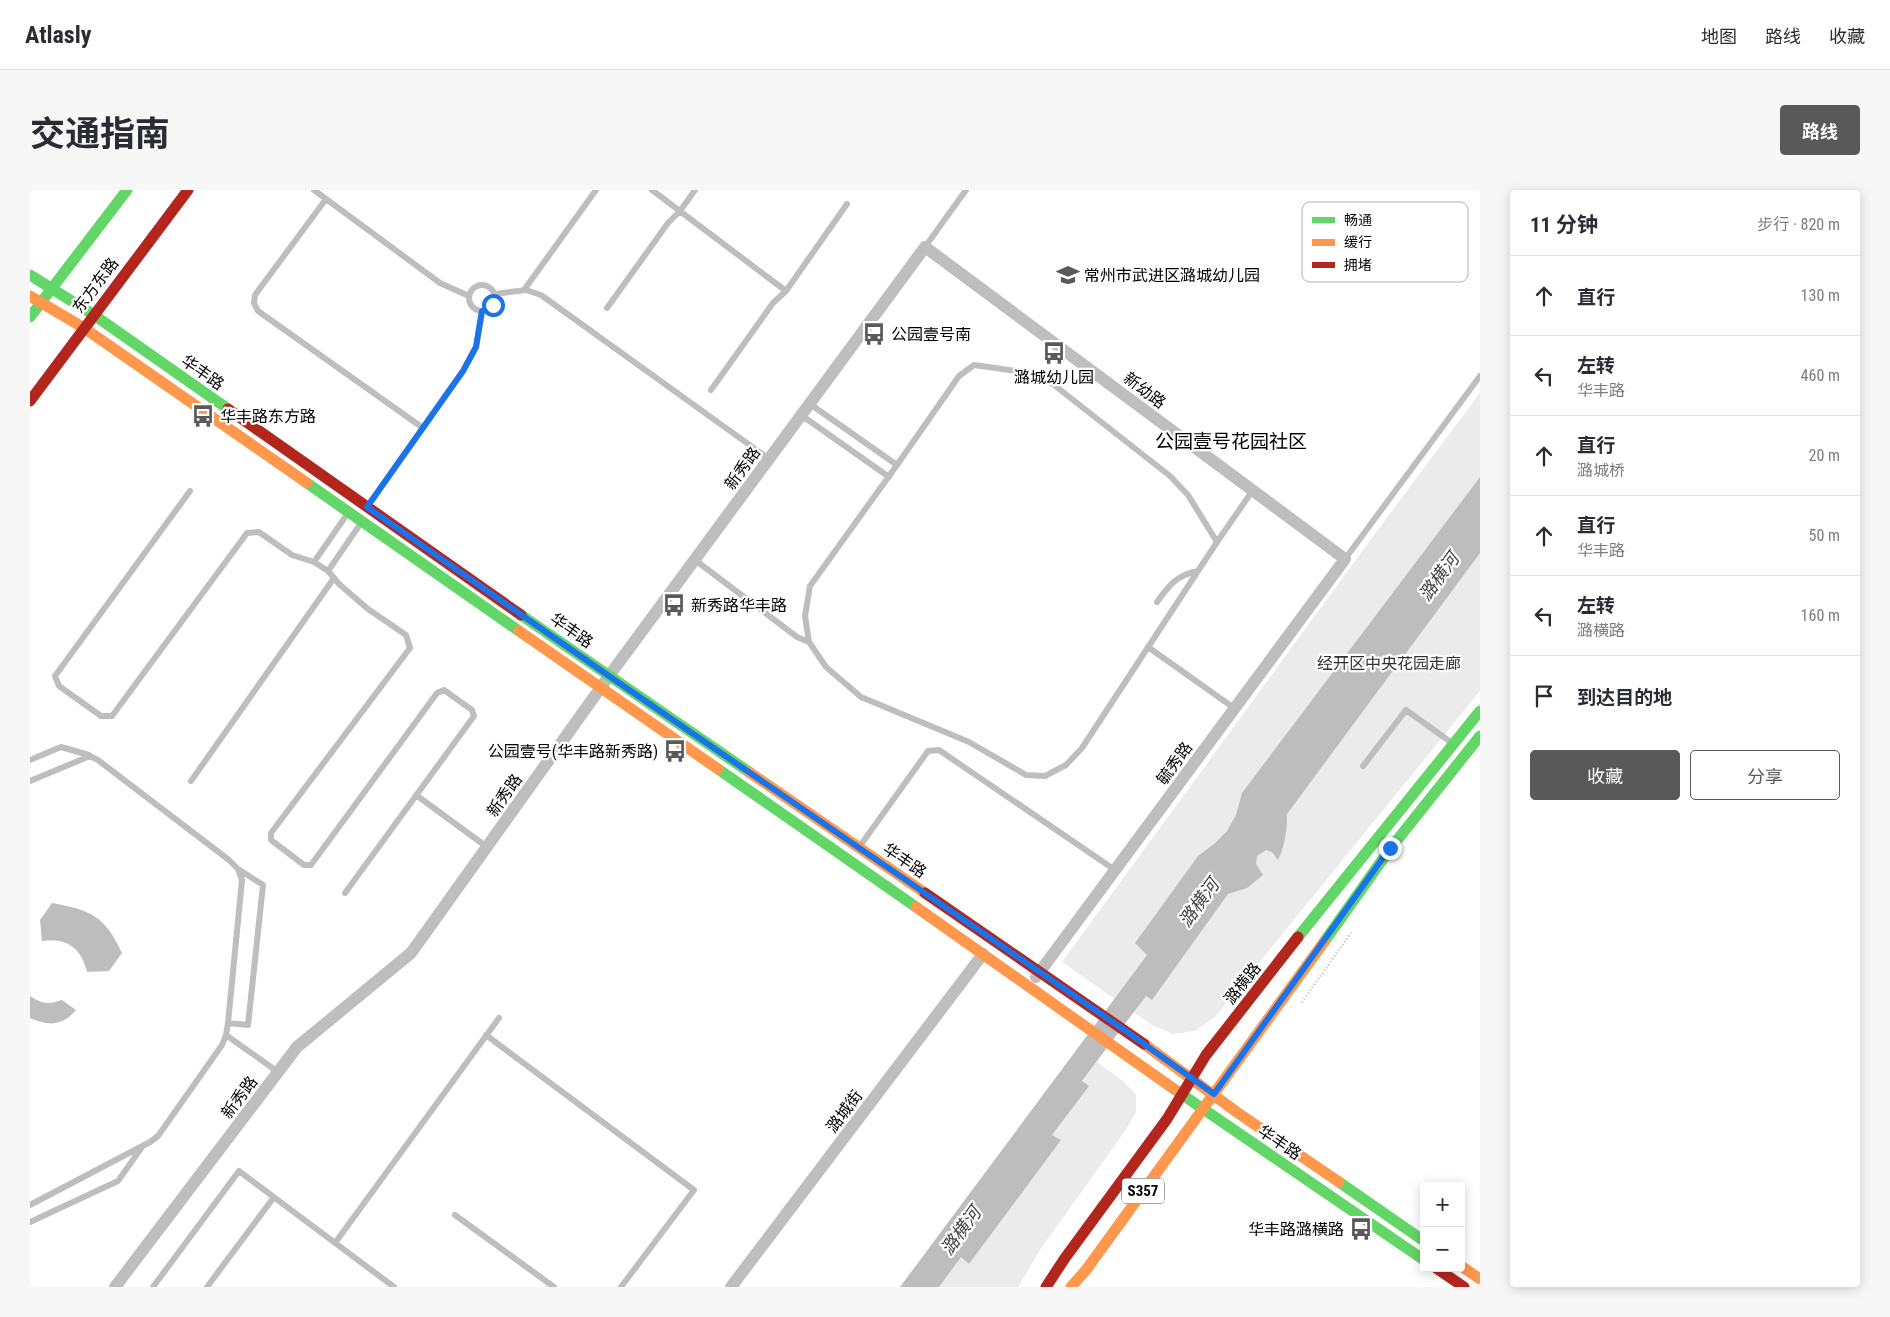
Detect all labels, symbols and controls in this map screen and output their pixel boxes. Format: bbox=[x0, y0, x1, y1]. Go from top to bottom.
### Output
text: Atlasly bbox=[25, 21, 91, 49]
text: 地图 bbox=[1701, 26, 1737, 47]
text: 路线 bbox=[1765, 26, 1801, 47]
text: 收藏 bbox=[1829, 26, 1865, 47]
button: 路线 bbox=[1780, 105, 1860, 155]
text: 交通指南 bbox=[30, 114, 170, 155]
legend bbox=[1302, 202, 1468, 282]
text: 畅通 bbox=[1344, 212, 1372, 228]
text: 11 分钟 bbox=[1530, 213, 1598, 237]
text: 步行 · 820 m bbox=[1757, 215, 1840, 234]
text: 缓行 bbox=[1344, 234, 1372, 250]
street label: 东方东路 bbox=[69, 254, 122, 317]
text: 拥堵 bbox=[1344, 257, 1372, 273]
school or university icon: 常州市武进区潞城幼儿园 bbox=[1055, 262, 1081, 288]
place label: 常州市武进区潞城幼儿园 bbox=[1084, 266, 1260, 285]
icon: ahead bbox=[1530, 282, 1558, 310]
text: 直行 bbox=[1577, 286, 1615, 309]
text: 130 m bbox=[1801, 286, 1840, 305]
route start bbox=[482, 294, 505, 317]
bus stop icon: 公园壹号南 bbox=[861, 321, 887, 347]
place label: 公园壹号南 bbox=[891, 325, 971, 344]
bus stop icon: 潞城幼儿园 bbox=[1041, 340, 1067, 366]
street label: 华丰路 bbox=[178, 351, 228, 394]
text: 左转 bbox=[1577, 354, 1615, 377]
icon: left bbox=[1530, 362, 1558, 390]
text: 460 m bbox=[1801, 366, 1840, 385]
place label: 潞城幼儿园 bbox=[1014, 368, 1094, 387]
street label: 新幼路 bbox=[1120, 368, 1170, 412]
text: 华丰路 bbox=[1577, 381, 1625, 400]
bus stop icon: 华丰路东方路 bbox=[190, 403, 216, 429]
place label: 华丰路东方路 bbox=[220, 407, 316, 426]
district label: 公园壹号花园社区 bbox=[1155, 430, 1307, 453]
text: 直行 bbox=[1577, 434, 1615, 457]
icon: ahead bbox=[1530, 442, 1558, 470]
street label: 新秀路 bbox=[721, 443, 764, 493]
text: 20 m bbox=[1808, 446, 1840, 465]
text: 潞城桥 bbox=[1577, 461, 1625, 480]
text: 直行 bbox=[1577, 514, 1615, 537]
icon: ahead bbox=[1530, 522, 1558, 550]
text: 50 m bbox=[1808, 526, 1840, 545]
text: 华丰路 bbox=[1577, 541, 1625, 560]
water label: 潞横河 bbox=[1414, 546, 1465, 605]
bus stop icon: 新秀路华丰路 bbox=[661, 592, 687, 618]
text: 左转 bbox=[1577, 594, 1615, 617]
place label: 新秀路华丰路 bbox=[691, 596, 787, 615]
icon: left bbox=[1530, 602, 1558, 630]
text: 160 m bbox=[1801, 606, 1840, 625]
street label: 华丰路 bbox=[547, 609, 597, 652]
text: 潞横路 bbox=[1577, 621, 1625, 640]
park label: 经开区中央花园走廊 bbox=[1317, 654, 1461, 673]
icon: arrive bbox=[1530, 682, 1558, 710]
text: 到达目的地 bbox=[1577, 686, 1672, 709]
bus stop icon: 公园壹号(华丰路新秀路) bbox=[662, 738, 688, 764]
street label: 毓秀路 bbox=[1153, 738, 1196, 788]
place label: 公园壹号(华丰路新秀路) bbox=[488, 742, 658, 761]
button: 收藏 bbox=[1530, 750, 1680, 800]
button: 分享 bbox=[1690, 750, 1840, 800]
street label: 新秀路 bbox=[483, 770, 526, 820]
route end bbox=[1379, 837, 1402, 860]
street label: 华丰路 bbox=[880, 839, 930, 882]
water label: 潞横河 bbox=[1174, 872, 1225, 931]
street label: 潞横路 bbox=[1220, 959, 1265, 1008]
street label: 新秀路 bbox=[217, 1072, 261, 1122]
street label: 潞城街 bbox=[822, 1086, 866, 1136]
street label: 华丰路 bbox=[1255, 1121, 1305, 1164]
road number: S357 bbox=[1122, 1178, 1164, 1204]
map controls bbox=[1420, 1182, 1465, 1272]
button: + bbox=[1420, 1182, 1465, 1227]
water label: 潞横河 bbox=[936, 1200, 987, 1259]
bus stop icon: 华丰路潞横路 bbox=[1348, 1216, 1374, 1242]
place label: 华丰路潞横路 bbox=[1248, 1220, 1344, 1239]
button: − bbox=[1420, 1227, 1465, 1272]

